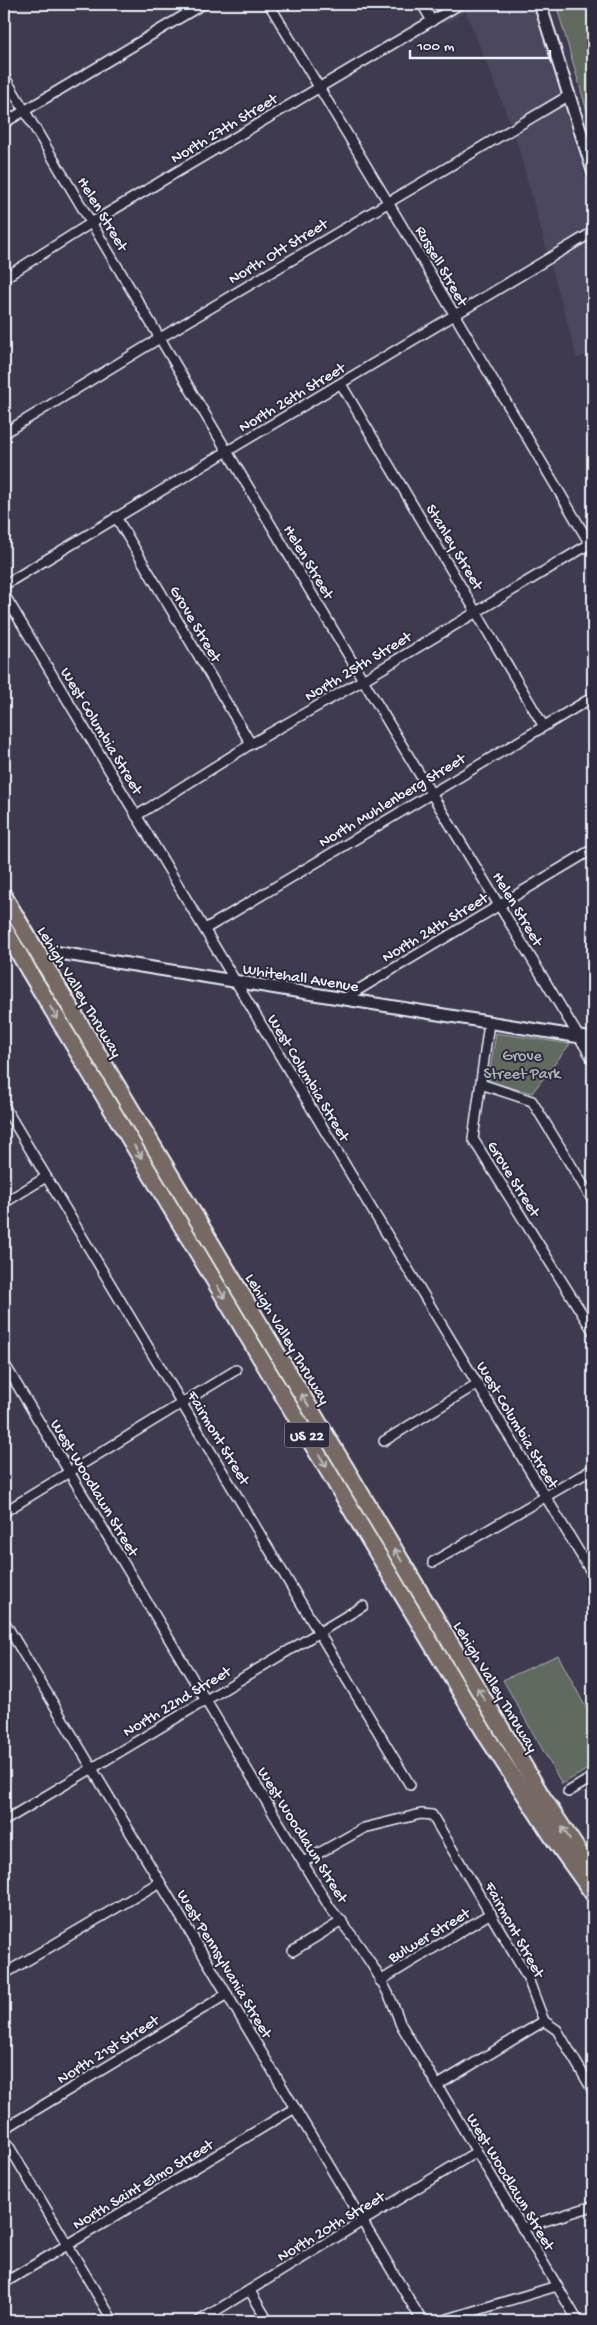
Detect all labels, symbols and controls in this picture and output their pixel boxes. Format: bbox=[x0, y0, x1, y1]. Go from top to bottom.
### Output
scale bar bbox=[410, 28, 550, 60]
text: 100 m bbox=[416, 38, 455, 56]
street label: North 27th Street bbox=[168, 90, 283, 169]
street label: Helen Street bbox=[71, 174, 131, 257]
street label: North Ott Street bbox=[226, 215, 333, 290]
street label: Russell Street bbox=[409, 223, 471, 311]
street label: North 26th Street bbox=[236, 359, 351, 438]
street label: Stanley Street bbox=[420, 502, 487, 595]
street label: Helen Street bbox=[277, 522, 337, 605]
street label: Grove Street bbox=[164, 583, 225, 668]
street label: North 25th Street bbox=[302, 628, 417, 707]
street label: West Columbia Street bbox=[55, 665, 146, 800]
street label: North Muhlenberg Street bbox=[316, 750, 471, 853]
street label: Helen Street bbox=[486, 869, 546, 952]
street label: North 24th Street bbox=[379, 889, 494, 968]
street label: Lehigh Valley Thruway bbox=[31, 924, 125, 1062]
street label: Whitehall Avenue bbox=[241, 961, 360, 998]
one-way arrow bbox=[50, 1005, 60, 1020]
street label: West Columbia Street bbox=[262, 1012, 353, 1147]
park label: Grove Street Park bbox=[484, 1048, 562, 1085]
street label: Grove Street bbox=[481, 1138, 544, 1223]
one-way arrow bbox=[133, 1145, 143, 1159]
street label: Lehigh Valley Thruway bbox=[239, 1271, 333, 1409]
one-way arrow bbox=[217, 1284, 227, 1298]
street label: West Columbia Street bbox=[471, 1359, 562, 1494]
street label: Fairmont Street bbox=[181, 1387, 253, 1491]
one-way arrow bbox=[300, 1394, 310, 1408]
street label: West Woodlawn Street bbox=[45, 1417, 142, 1562]
road number: US 22 bbox=[284, 1422, 330, 1448]
one-way arrow bbox=[318, 1454, 328, 1468]
one-way arrow bbox=[392, 1548, 402, 1562]
street label: Lehigh Valley Thruway bbox=[447, 1619, 541, 1757]
street label: North 22nd Street bbox=[120, 1663, 236, 1743]
one-way arrow bbox=[476, 1688, 486, 1702]
street label: West Woodlawn Street bbox=[252, 1764, 351, 1909]
one-way arrow bbox=[561, 1826, 571, 1840]
street label: Fairmont Street bbox=[478, 1879, 548, 1983]
street label: West Pennsylvania Street bbox=[171, 1887, 276, 2044]
street label: Bulwer Street bbox=[385, 1904, 475, 1969]
street label: North 21st Street bbox=[54, 2011, 165, 2090]
street label: West Woodlawn Street bbox=[461, 2111, 558, 2256]
street label: North Saint Elmo Street bbox=[70, 2136, 219, 2236]
street label: North 20th Street bbox=[275, 2188, 390, 2268]

